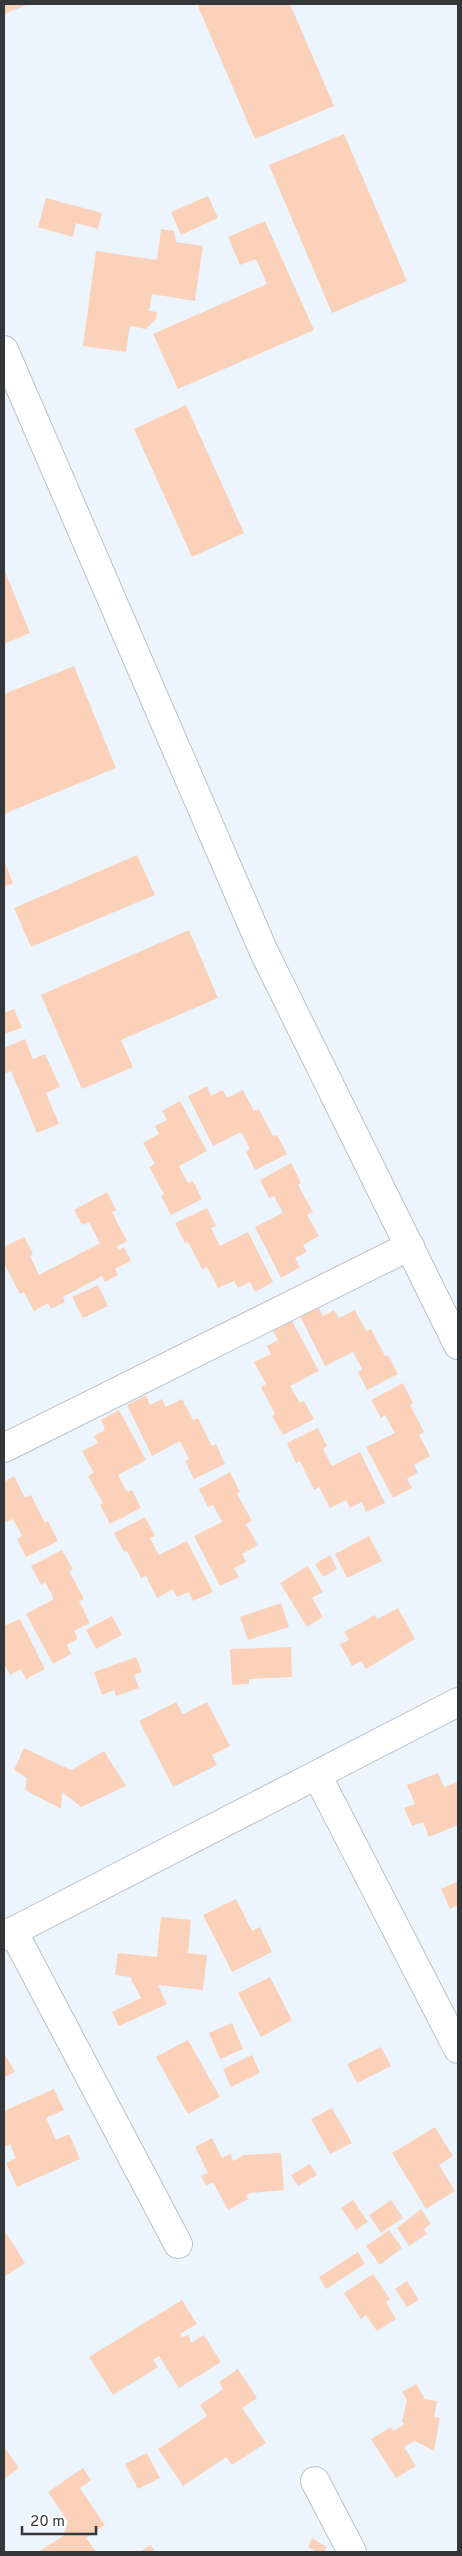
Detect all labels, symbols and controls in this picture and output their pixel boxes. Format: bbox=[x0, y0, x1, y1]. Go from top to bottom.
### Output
scale bar bbox=[22, 2504, 96, 2536]
text: 20 m bbox=[30, 2513, 65, 2532]

